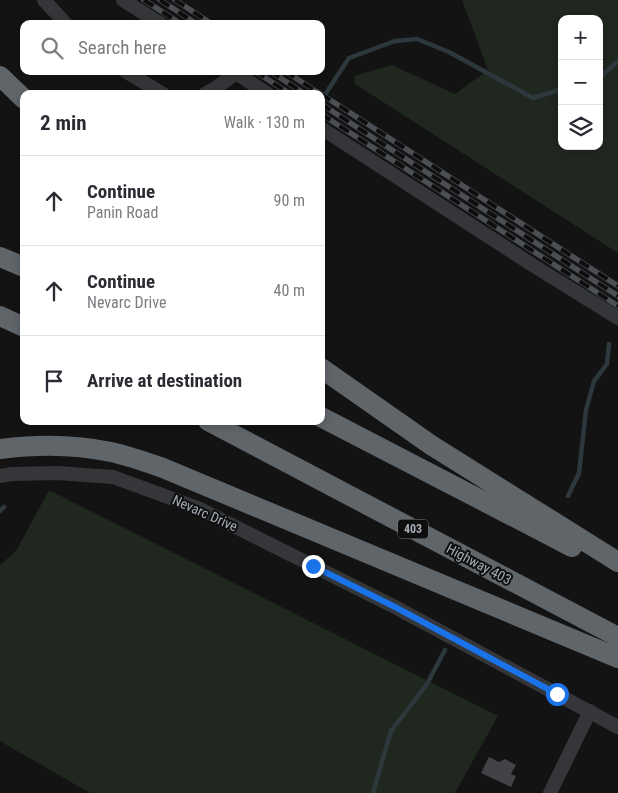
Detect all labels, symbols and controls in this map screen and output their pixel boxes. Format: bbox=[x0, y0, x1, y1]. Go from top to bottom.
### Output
map controls bbox=[558, 15, 603, 150]
button: + bbox=[558, 15, 603, 60]
search box bbox=[20, 20, 325, 75]
icon: search bbox=[38, 34, 66, 62]
text: Search here bbox=[78, 36, 166, 59]
button: − bbox=[558, 60, 603, 105]
button: layers bbox=[558, 105, 603, 150]
text: 2 min bbox=[40, 111, 87, 135]
text: Walk · 130 m bbox=[224, 113, 305, 132]
text: Continue bbox=[87, 180, 155, 203]
icon: ahead bbox=[40, 187, 68, 215]
text: 90 m bbox=[273, 191, 305, 210]
text: Panin Road bbox=[87, 203, 158, 222]
text: Continue bbox=[87, 270, 155, 293]
icon: ahead bbox=[40, 277, 68, 305]
text: 40 m bbox=[273, 281, 305, 300]
text: Nevarc Drive bbox=[87, 293, 166, 312]
icon: arrive bbox=[40, 367, 68, 395]
text: Arrive at destination bbox=[87, 369, 242, 392]
street label: Nevarc Drive bbox=[170, 492, 240, 535]
road number: 403 bbox=[398, 520, 428, 538]
street label: Highway 403 bbox=[444, 540, 514, 588]
route end bbox=[302, 555, 325, 578]
route start bbox=[546, 683, 569, 706]

